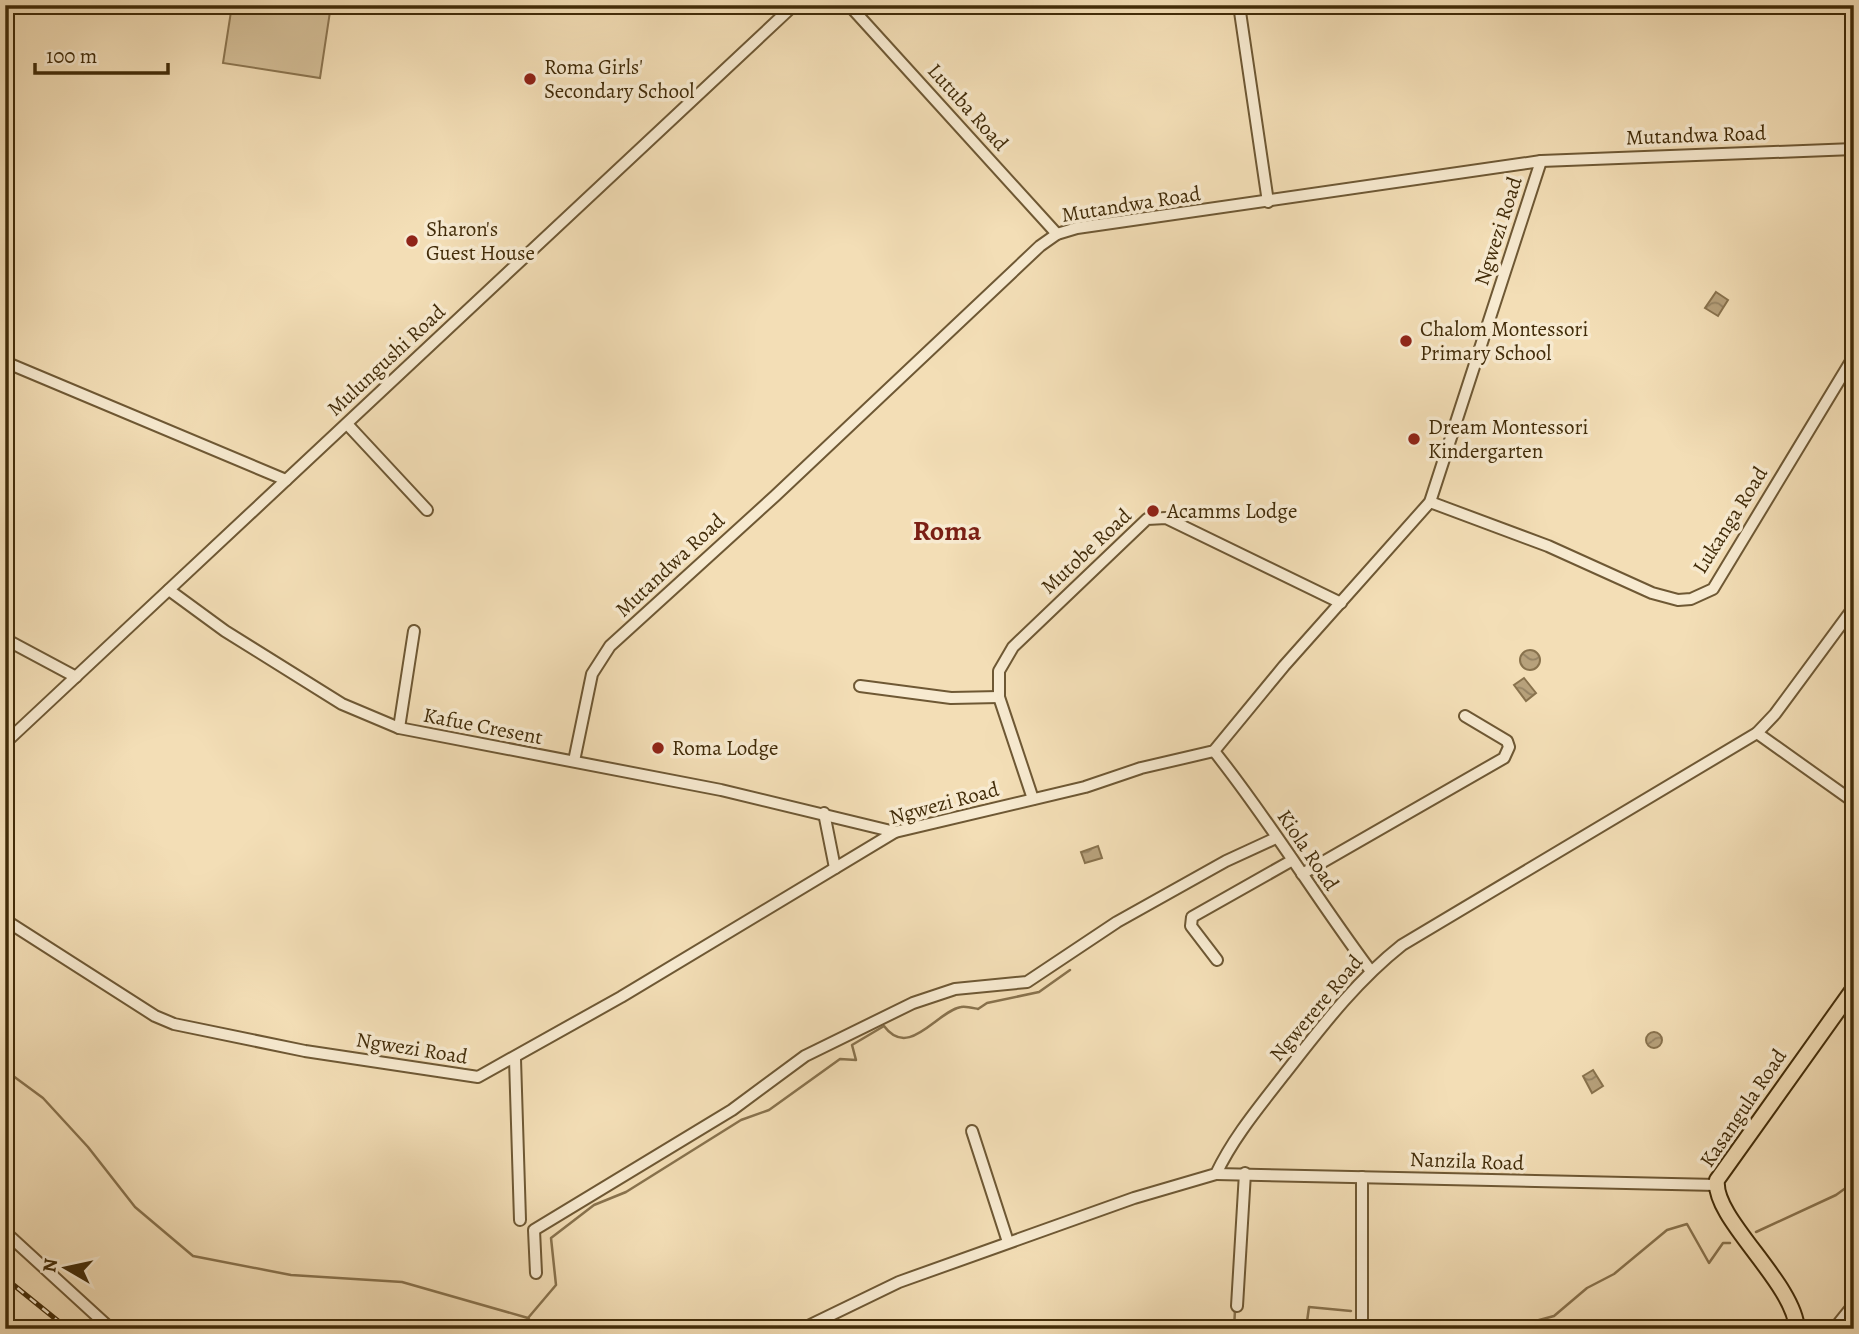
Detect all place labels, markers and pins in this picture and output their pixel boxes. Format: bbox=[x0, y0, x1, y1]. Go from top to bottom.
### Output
place label: Roma Girls' Secondary School bbox=[544, 53, 695, 105]
marker: Roma Girls' Secondary School bbox=[522, 71, 538, 87]
place label: Sharon's Guest House bbox=[426, 215, 535, 267]
marker: Sharon's Guest House bbox=[404, 233, 420, 249]
place label: Chalom Montessori Primary School bbox=[1420, 315, 1588, 367]
marker: Chalom Montessori Primary School bbox=[1398, 333, 1414, 349]
place label: Dream Montessori Kindergarten bbox=[1428, 413, 1588, 465]
marker: Dream Montessori Kindergarten bbox=[1406, 431, 1422, 447]
place label: Acamms Lodge bbox=[1166, 497, 1297, 525]
marker: Acamms Lodge bbox=[1145, 503, 1161, 519]
place label: Roma Lodge bbox=[672, 734, 778, 762]
marker: Roma Lodge bbox=[650, 740, 666, 756]

